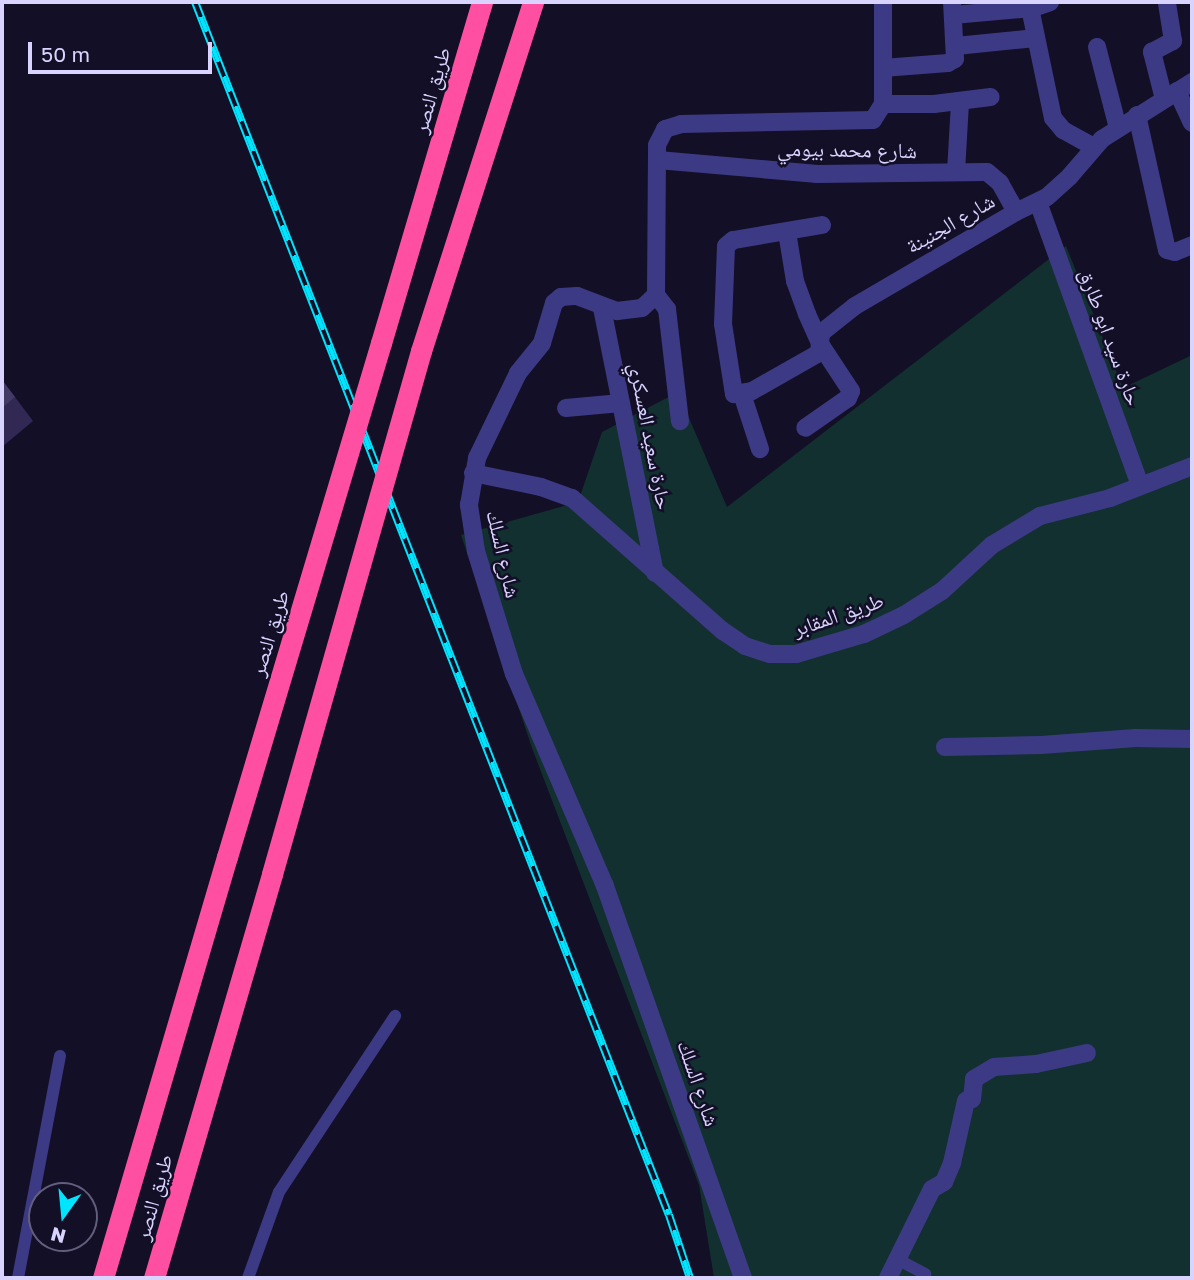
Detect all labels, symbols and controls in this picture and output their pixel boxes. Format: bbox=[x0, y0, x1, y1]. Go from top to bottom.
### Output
scale bar bbox=[32, 28, 215, 72]
text: 50 m bbox=[41, 41, 90, 67]
street label: طريق النصر bbox=[407, 44, 455, 136]
street label: شارع محمد بيومي bbox=[777, 135, 917, 163]
street label: شارع الجنينة bbox=[901, 188, 999, 258]
street label: حارة سيد ابو طارق bbox=[1075, 265, 1147, 409]
street label: حارة سعيد العسكري bbox=[624, 360, 678, 512]
street label: شارع السلك bbox=[482, 508, 526, 600]
street label: طريق النصر bbox=[244, 587, 294, 679]
street label: طريق المقابر bbox=[789, 587, 887, 641]
street label: شارع السلك bbox=[673, 1037, 725, 1129]
street label: طريق النصر bbox=[129, 1151, 177, 1243]
north arrow bbox=[28, 1182, 98, 1252]
text: N bbox=[48, 1223, 68, 1249]

